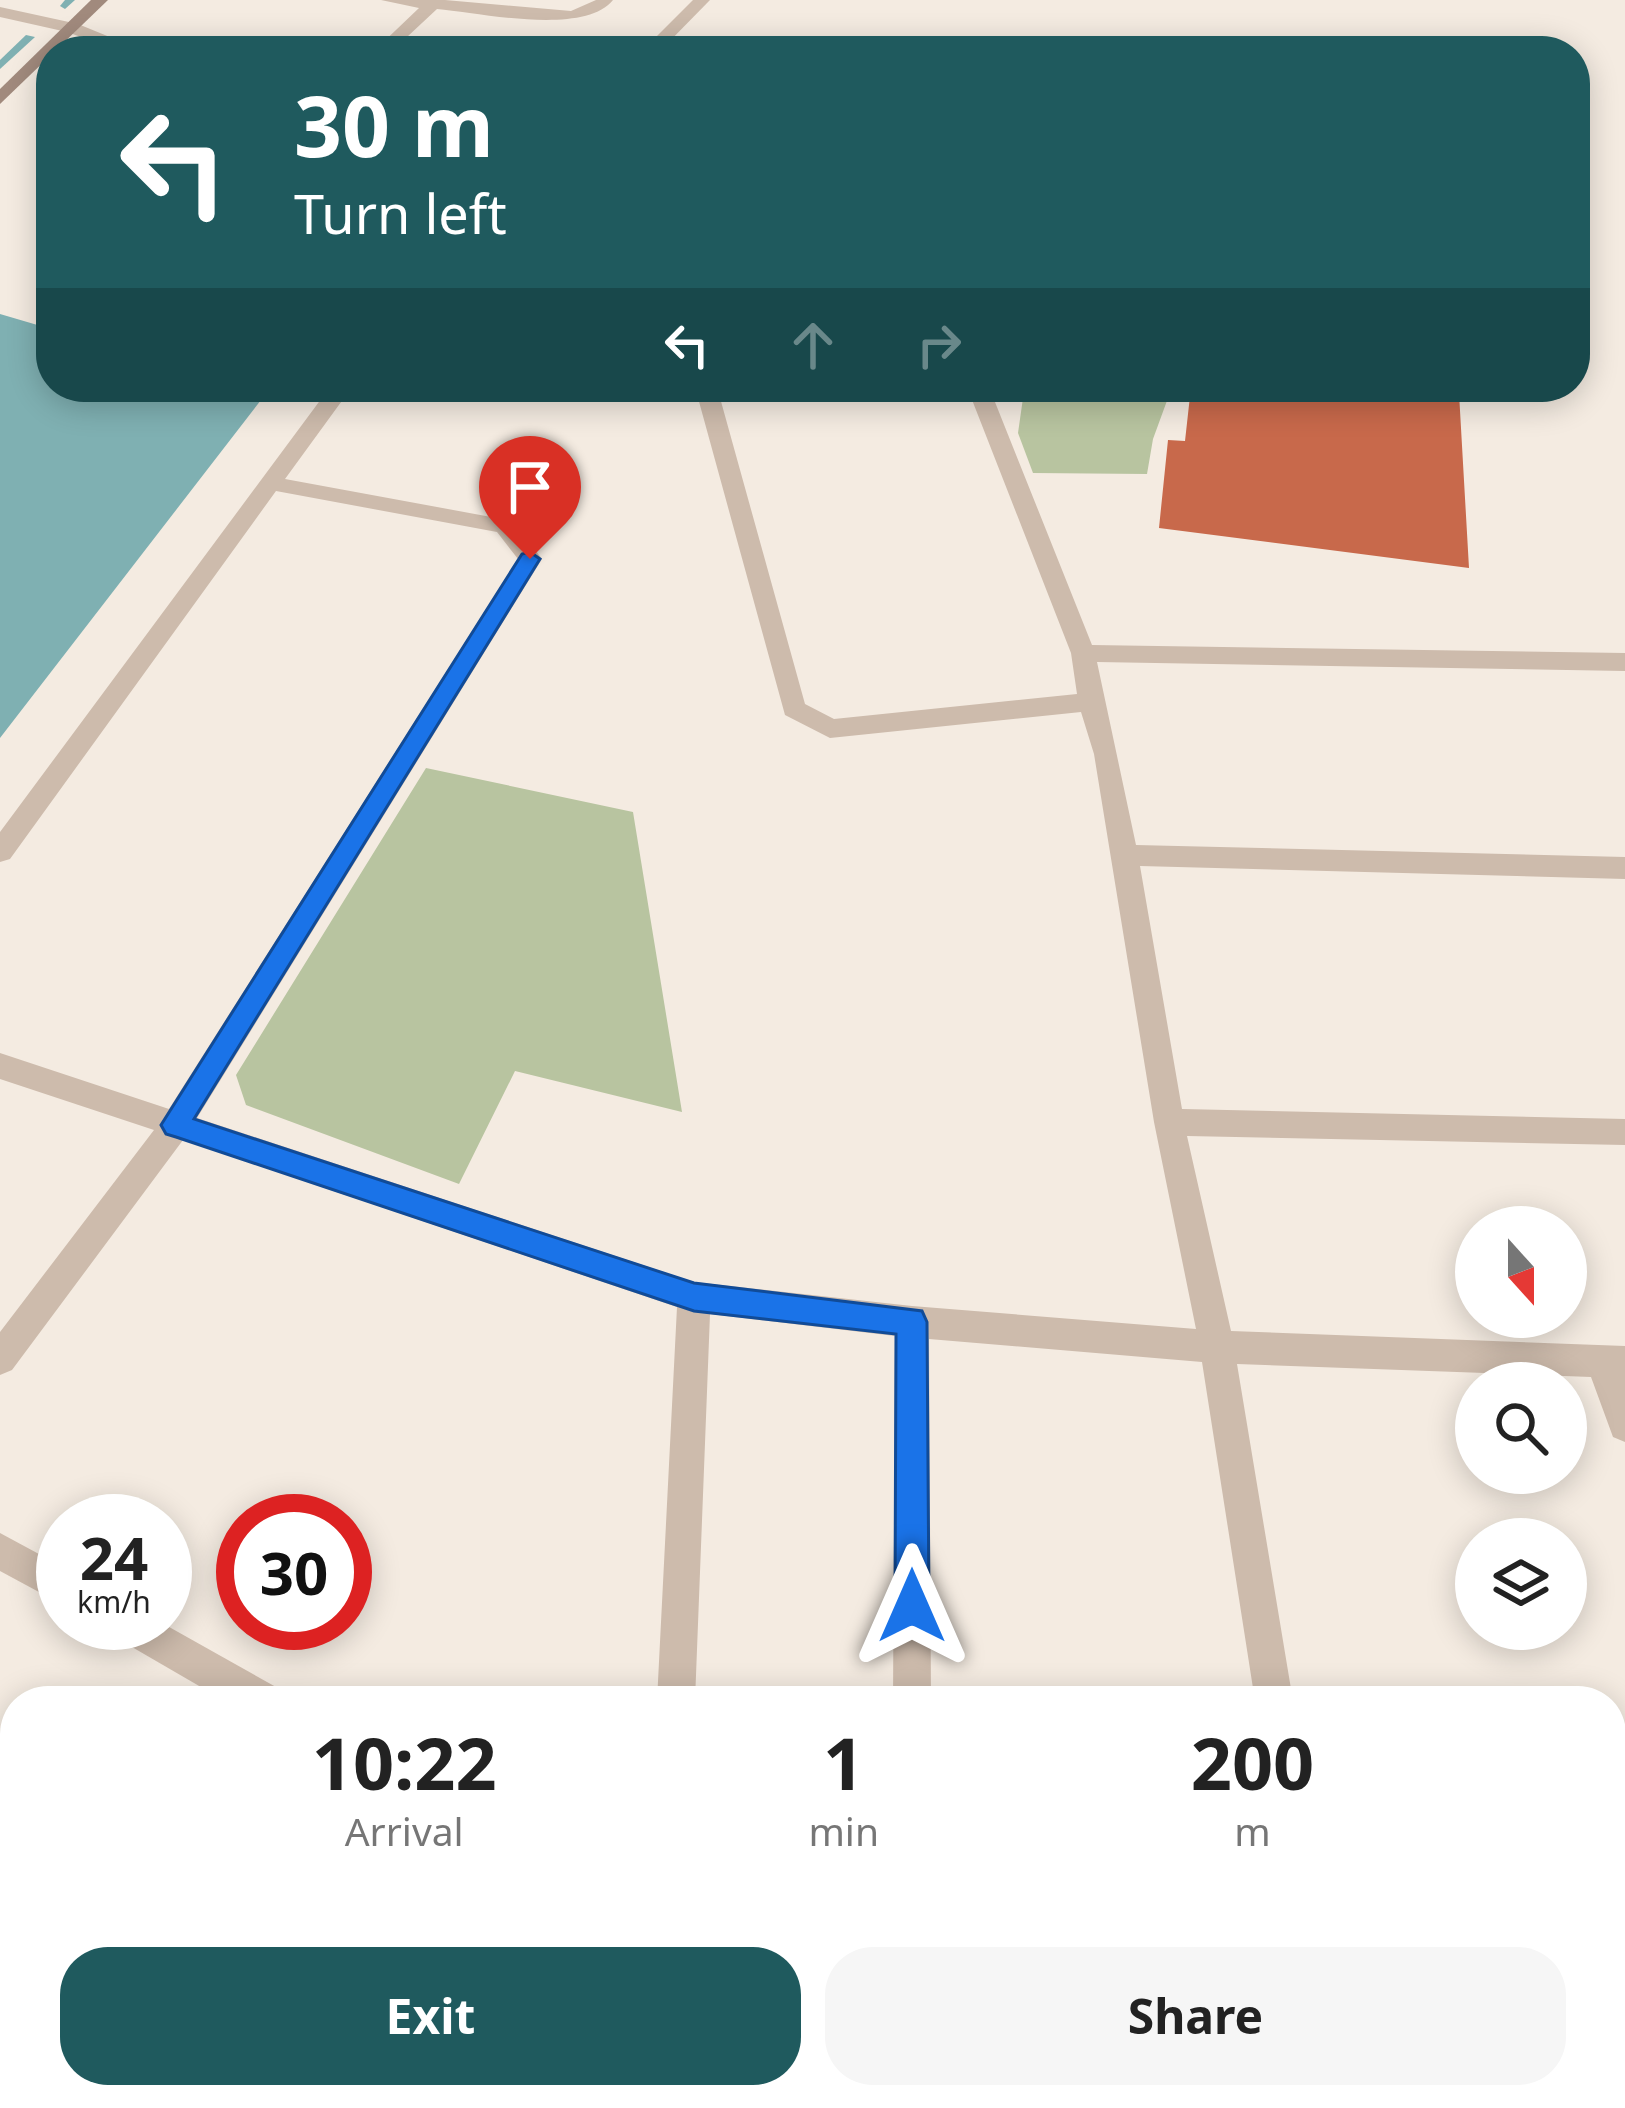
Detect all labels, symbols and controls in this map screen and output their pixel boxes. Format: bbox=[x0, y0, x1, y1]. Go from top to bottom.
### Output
text: 30 m bbox=[294, 67, 494, 182]
icon: left bbox=[96, 84, 252, 240]
text: Turn left bbox=[294, 176, 507, 250]
icon: left bbox=[654, 312, 720, 378]
icon: ahead bbox=[780, 312, 846, 378]
icon: right bbox=[906, 312, 972, 378]
pin bbox=[479, 436, 581, 559]
icon: arrive bbox=[497, 454, 563, 520]
north arrow bbox=[1455, 1206, 1587, 1338]
map controls bbox=[1455, 1206, 1587, 1650]
button: search bbox=[1455, 1362, 1587, 1494]
speed limit sign: 30 bbox=[216, 1494, 372, 1650]
text: 24 bbox=[80, 1516, 148, 1598]
button: layers bbox=[1455, 1518, 1587, 1650]
position arrow bbox=[849, 1543, 975, 1669]
text: km/h bbox=[77, 1581, 151, 1622]
text: 10:22 bbox=[312, 1713, 497, 1811]
text: 1 bbox=[823, 1713, 864, 1811]
text: 200 bbox=[1191, 1713, 1314, 1811]
text: Arrival bbox=[345, 1804, 464, 1857]
text: min bbox=[808, 1804, 879, 1857]
text: m bbox=[1234, 1804, 1271, 1857]
button: Exit bbox=[60, 1947, 801, 2085]
button: Share bbox=[825, 1947, 1566, 2085]

